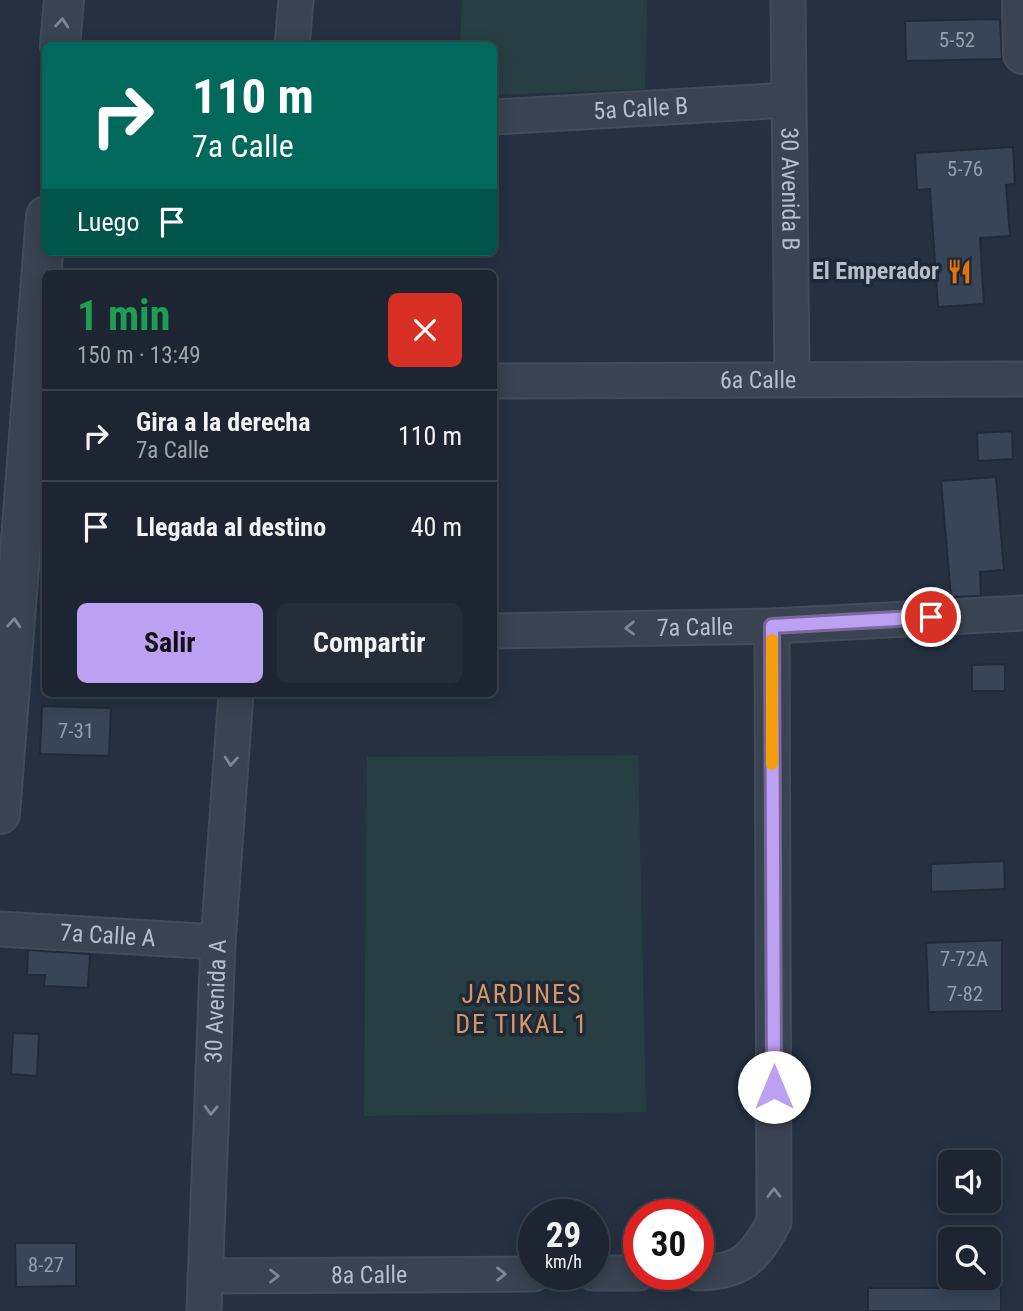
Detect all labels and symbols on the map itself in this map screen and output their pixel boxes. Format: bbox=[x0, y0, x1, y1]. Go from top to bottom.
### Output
one-way arrow bbox=[54, 17, 69, 28]
house number: 5-52 bbox=[939, 28, 975, 52]
street label: 5a Calle B bbox=[593, 92, 689, 125]
street label: 30 Avenida B bbox=[775, 127, 805, 251]
house number: 5-76 bbox=[947, 157, 983, 181]
place label: El Emperador bbox=[812, 257, 939, 285]
restaurant icon: El Emperador bbox=[945, 257, 973, 285]
street label: 6a Calle bbox=[720, 366, 796, 394]
pin bbox=[901, 587, 961, 647]
street label: 7a Calle bbox=[657, 613, 733, 642]
one-way arrow bbox=[6, 618, 21, 629]
one-way arrow bbox=[624, 621, 635, 636]
house number: 7-31 bbox=[58, 719, 94, 743]
one-way arrow bbox=[224, 756, 239, 767]
street label: 7a Calle A bbox=[59, 919, 157, 952]
street label: 30 Avenida A bbox=[199, 939, 232, 1064]
house number: 7-72A bbox=[940, 947, 988, 971]
district label: JARDINES DE TIKAL 1 bbox=[455, 979, 589, 1039]
house number: 7-82 bbox=[947, 982, 983, 1006]
position arrow bbox=[737, 1050, 811, 1124]
one-way arrow bbox=[204, 1105, 219, 1116]
one-way arrow bbox=[766, 1188, 782, 1198]
speed limit sign: 30 bbox=[623, 1199, 714, 1290]
house number: 8-27 bbox=[28, 1253, 64, 1277]
street label: 8a Calle bbox=[331, 1261, 407, 1289]
one-way arrow bbox=[496, 1266, 507, 1282]
one-way arrow bbox=[269, 1268, 279, 1284]

